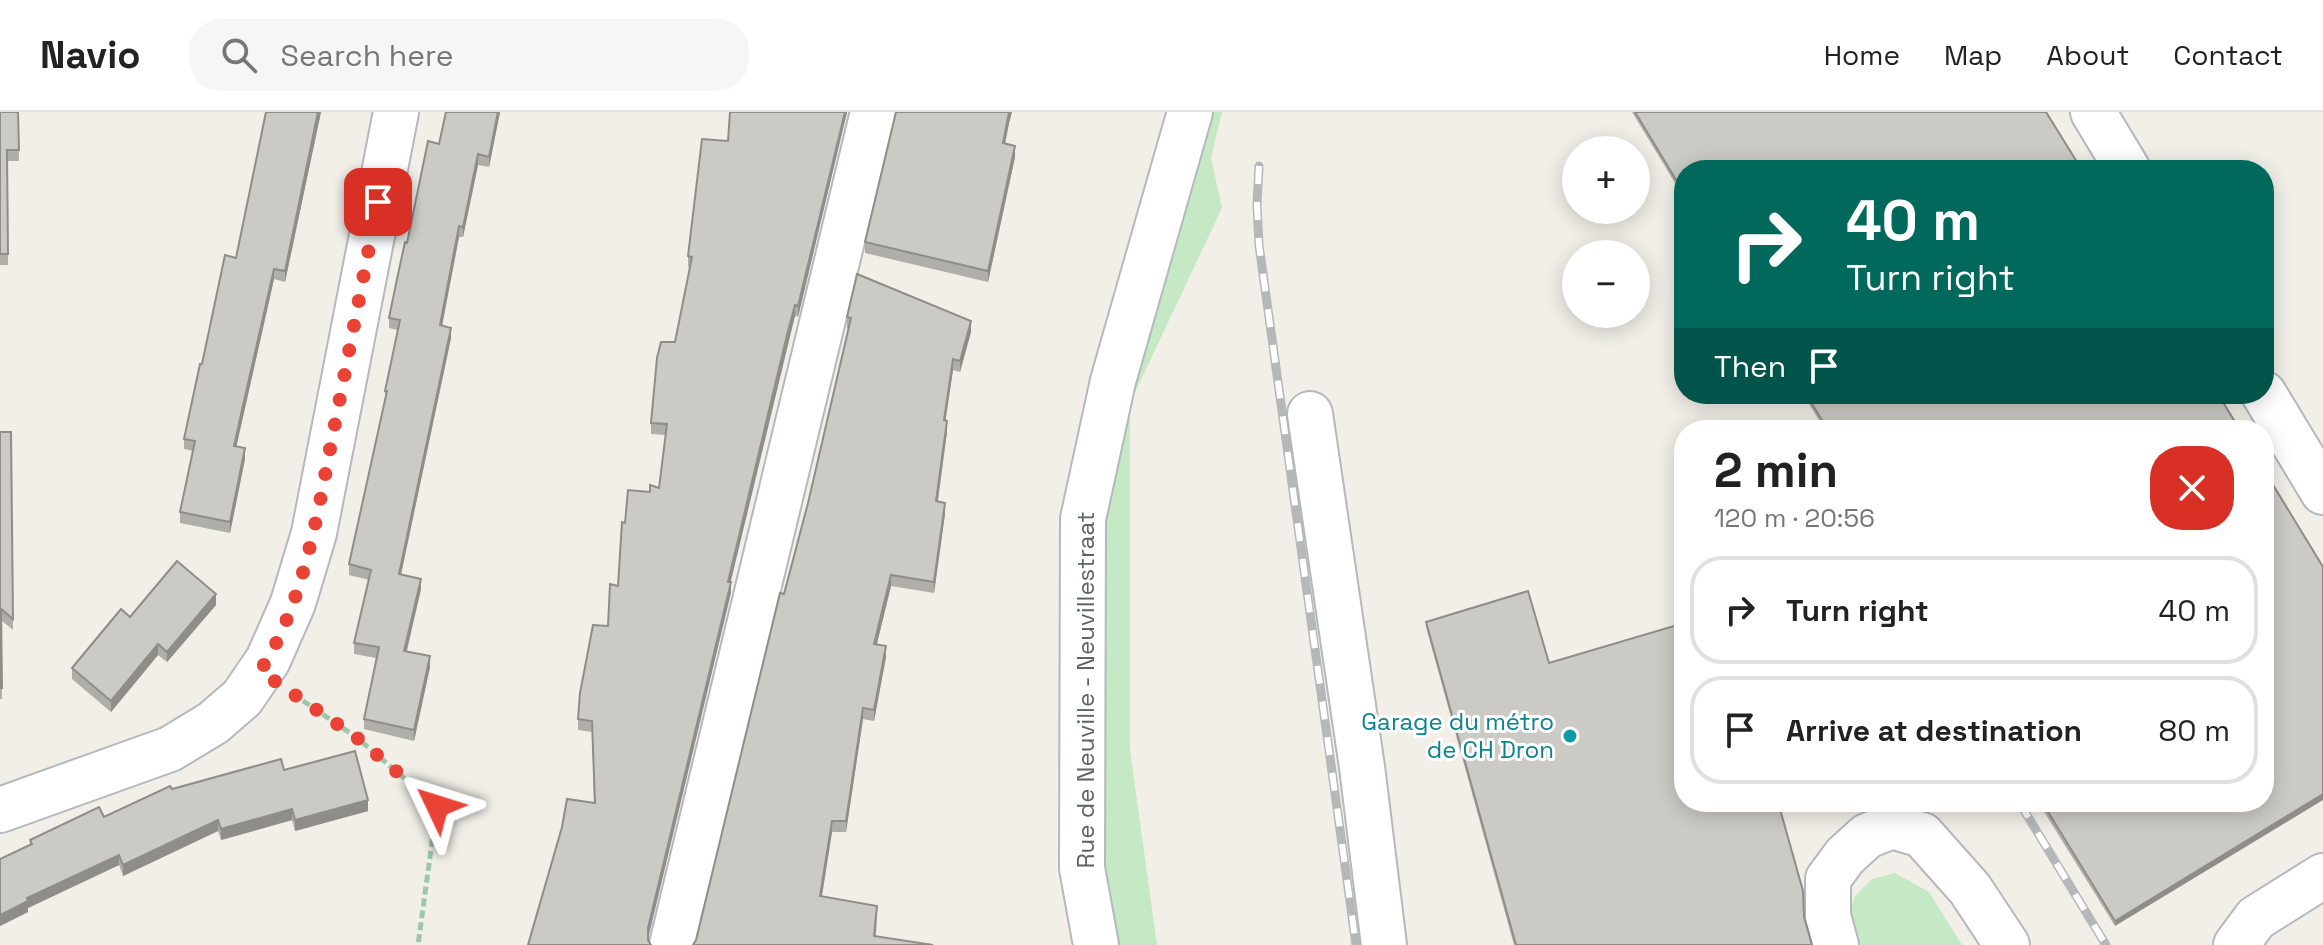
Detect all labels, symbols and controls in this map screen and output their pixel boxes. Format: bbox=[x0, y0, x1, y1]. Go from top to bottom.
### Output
search box bbox=[189, 19, 749, 91]
text: Navio bbox=[40, 31, 141, 79]
icon: search bbox=[217, 33, 261, 77]
text: Search here bbox=[281, 36, 453, 75]
text: Home bbox=[1824, 37, 1900, 73]
text: Map bbox=[1944, 37, 2002, 73]
text: About bbox=[2046, 37, 2129, 73]
text: Contact bbox=[2173, 37, 2283, 73]
map controls bbox=[1562, 136, 1650, 328]
button: + bbox=[1562, 136, 1650, 224]
pin bbox=[344, 168, 412, 236]
icon: arrive bbox=[356, 180, 400, 224]
text: 40 m bbox=[1846, 185, 1980, 256]
icon: right bbox=[1714, 192, 1818, 296]
button: − bbox=[1562, 240, 1650, 328]
text: Turn right bbox=[1846, 255, 2015, 301]
icon: arrive bbox=[1802, 344, 1846, 388]
text: Then bbox=[1714, 347, 1786, 386]
text: 2 min bbox=[1714, 440, 1838, 501]
button: close bbox=[2150, 446, 2234, 530]
text: 120 m · 20:56 bbox=[1714, 501, 1875, 535]
street label: Rue de Neuville - Neuvillestraat bbox=[1070, 511, 1101, 869]
icon: right bbox=[1718, 588, 1762, 632]
text: Turn right bbox=[1786, 591, 1929, 630]
text: 40 m bbox=[2159, 591, 2230, 630]
place label: Garage du métro de CH Dron bbox=[1361, 706, 1554, 765]
icon: arrive bbox=[1718, 708, 1762, 752]
text: Arrive at destination bbox=[1786, 711, 2082, 750]
text: 80 m bbox=[2159, 711, 2230, 750]
marker: Garage du métro de CH Dron bbox=[1561, 727, 1579, 745]
position arrow bbox=[395, 764, 479, 848]

